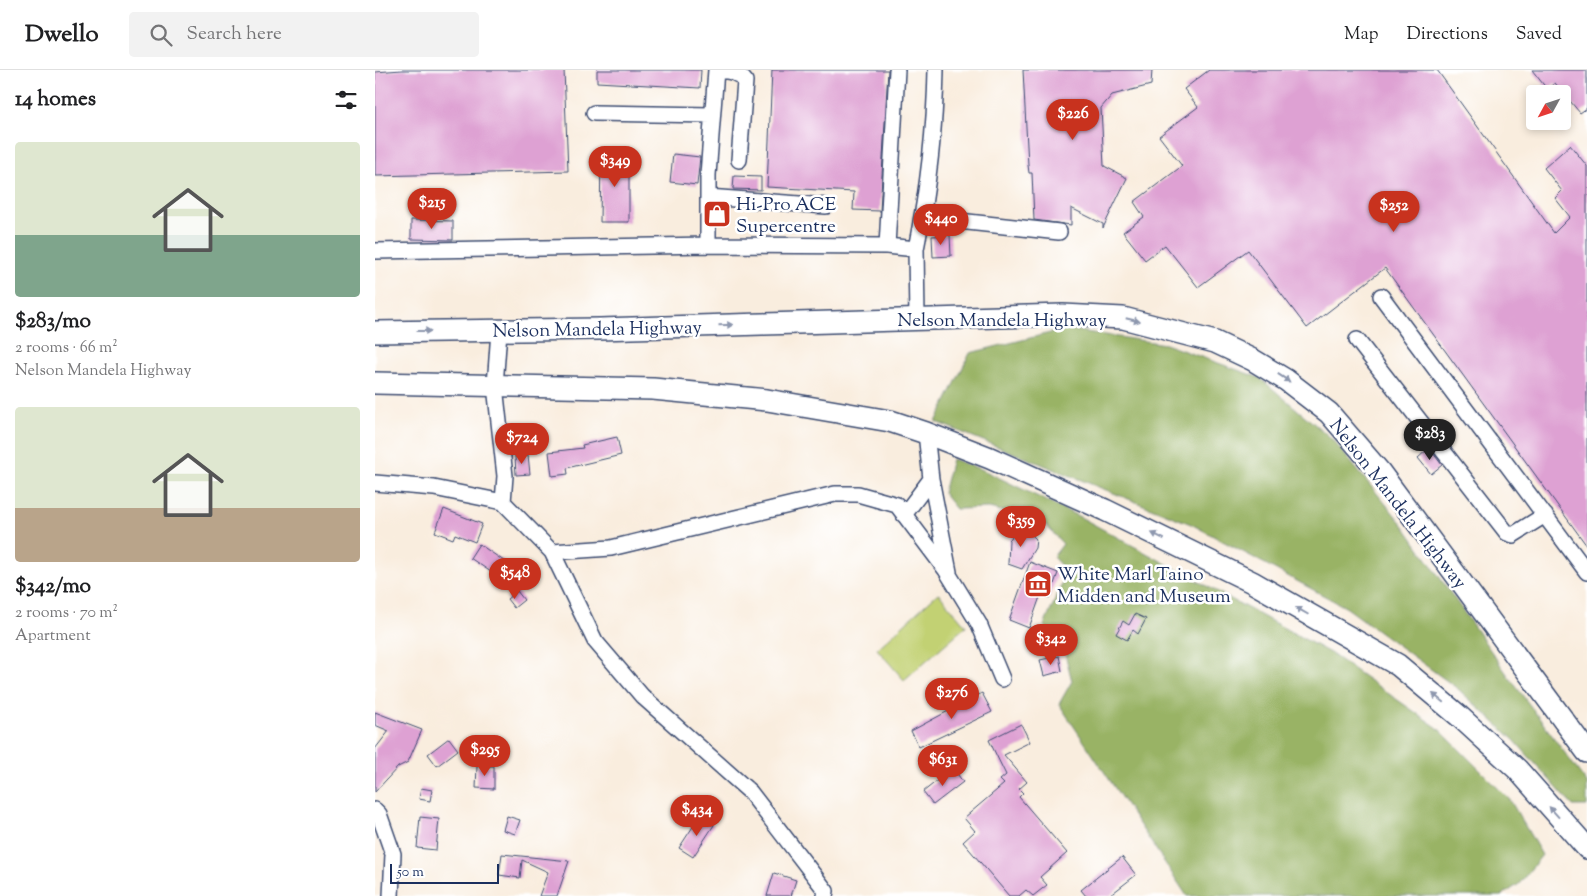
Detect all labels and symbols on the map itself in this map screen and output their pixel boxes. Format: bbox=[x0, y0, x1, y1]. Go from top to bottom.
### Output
north arrow bbox=[1526, 85, 1571, 130]
pin: $226 bbox=[1043, 98, 1103, 141]
pin: $349 bbox=[585, 146, 645, 188]
pin: $215 bbox=[402, 188, 462, 230]
pin: $252 bbox=[1364, 190, 1424, 233]
place label: Hi-Pro ACE Supercentre bbox=[736, 192, 837, 241]
shop icon: Hi-Pro ACE Supercentre bbox=[702, 199, 732, 229]
pin: $440 bbox=[911, 204, 971, 246]
street label: Nelson Mandela Highway bbox=[897, 308, 1107, 335]
street label: Nelson Mandela Highway bbox=[492, 315, 703, 346]
one-way arrow bbox=[1126, 316, 1141, 324]
one-way arrow bbox=[718, 321, 734, 329]
one-way arrow bbox=[416, 327, 432, 335]
one-way arrow bbox=[1277, 374, 1290, 383]
street label: Nelson Mandela Highway bbox=[1322, 414, 1472, 596]
pin: $283 bbox=[1400, 418, 1460, 461]
pin: $724 bbox=[492, 422, 552, 465]
pin: $359 bbox=[991, 506, 1051, 548]
one-way arrow bbox=[1151, 532, 1165, 540]
pin: $548 bbox=[485, 558, 545, 600]
place label: White Marl Taino Midden and Museum bbox=[1057, 562, 1231, 611]
museum icon: White Marl Taino Midden and Museum bbox=[1023, 569, 1053, 599]
one-way arrow bbox=[1296, 606, 1309, 615]
pin: $342 bbox=[1021, 624, 1081, 666]
pin: $276 bbox=[922, 678, 982, 720]
one-way arrow bbox=[1432, 693, 1445, 704]
pin: $295 bbox=[455, 734, 515, 777]
pin: $631 bbox=[913, 744, 973, 787]
pin: $434 bbox=[667, 794, 727, 837]
one-way arrow bbox=[1549, 805, 1560, 818]
scale bar bbox=[390, 861, 499, 884]

